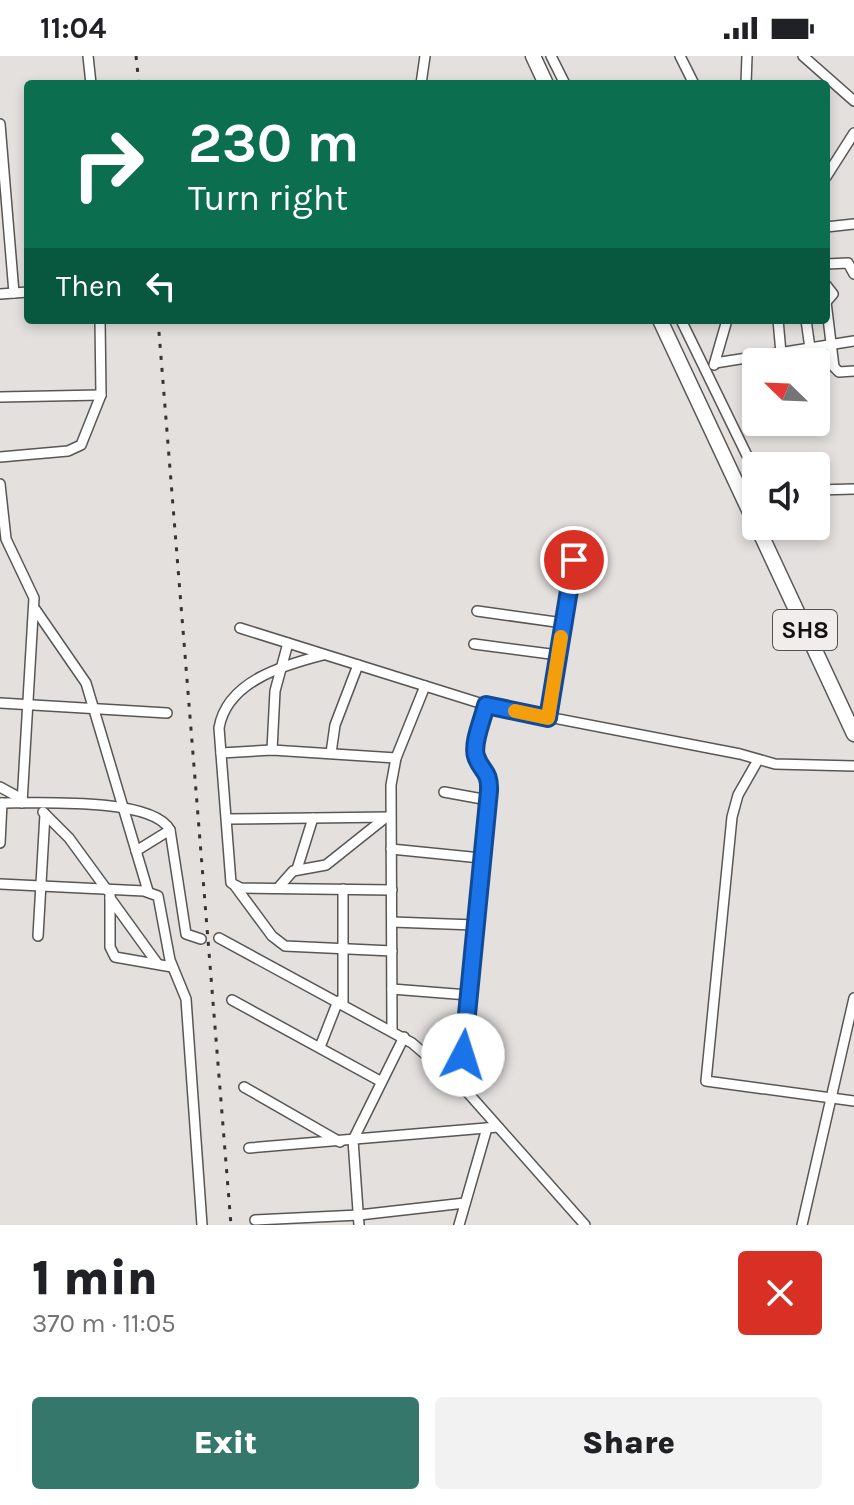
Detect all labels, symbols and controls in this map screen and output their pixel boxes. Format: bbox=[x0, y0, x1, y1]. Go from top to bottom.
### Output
text: 11:04 bbox=[40, 10, 106, 46]
text: 230 m bbox=[188, 110, 359, 175]
icon: right bbox=[56, 112, 160, 216]
text: Turn right bbox=[188, 177, 348, 219]
icon: left bbox=[139, 264, 183, 308]
text: Then bbox=[56, 268, 123, 304]
north arrow bbox=[742, 348, 830, 436]
map controls bbox=[742, 348, 830, 540]
button: sound bbox=[742, 452, 830, 540]
pin bbox=[540, 526, 608, 594]
icon: arrive bbox=[552, 538, 596, 582]
road number: SH8 bbox=[773, 610, 837, 650]
position arrow bbox=[421, 1013, 505, 1097]
text: 1 min bbox=[32, 1250, 158, 1306]
button: close bbox=[738, 1251, 822, 1335]
text: 370 m · 11:05 bbox=[32, 1308, 176, 1339]
button: Exit bbox=[32, 1397, 419, 1489]
button: Share bbox=[435, 1397, 822, 1489]

